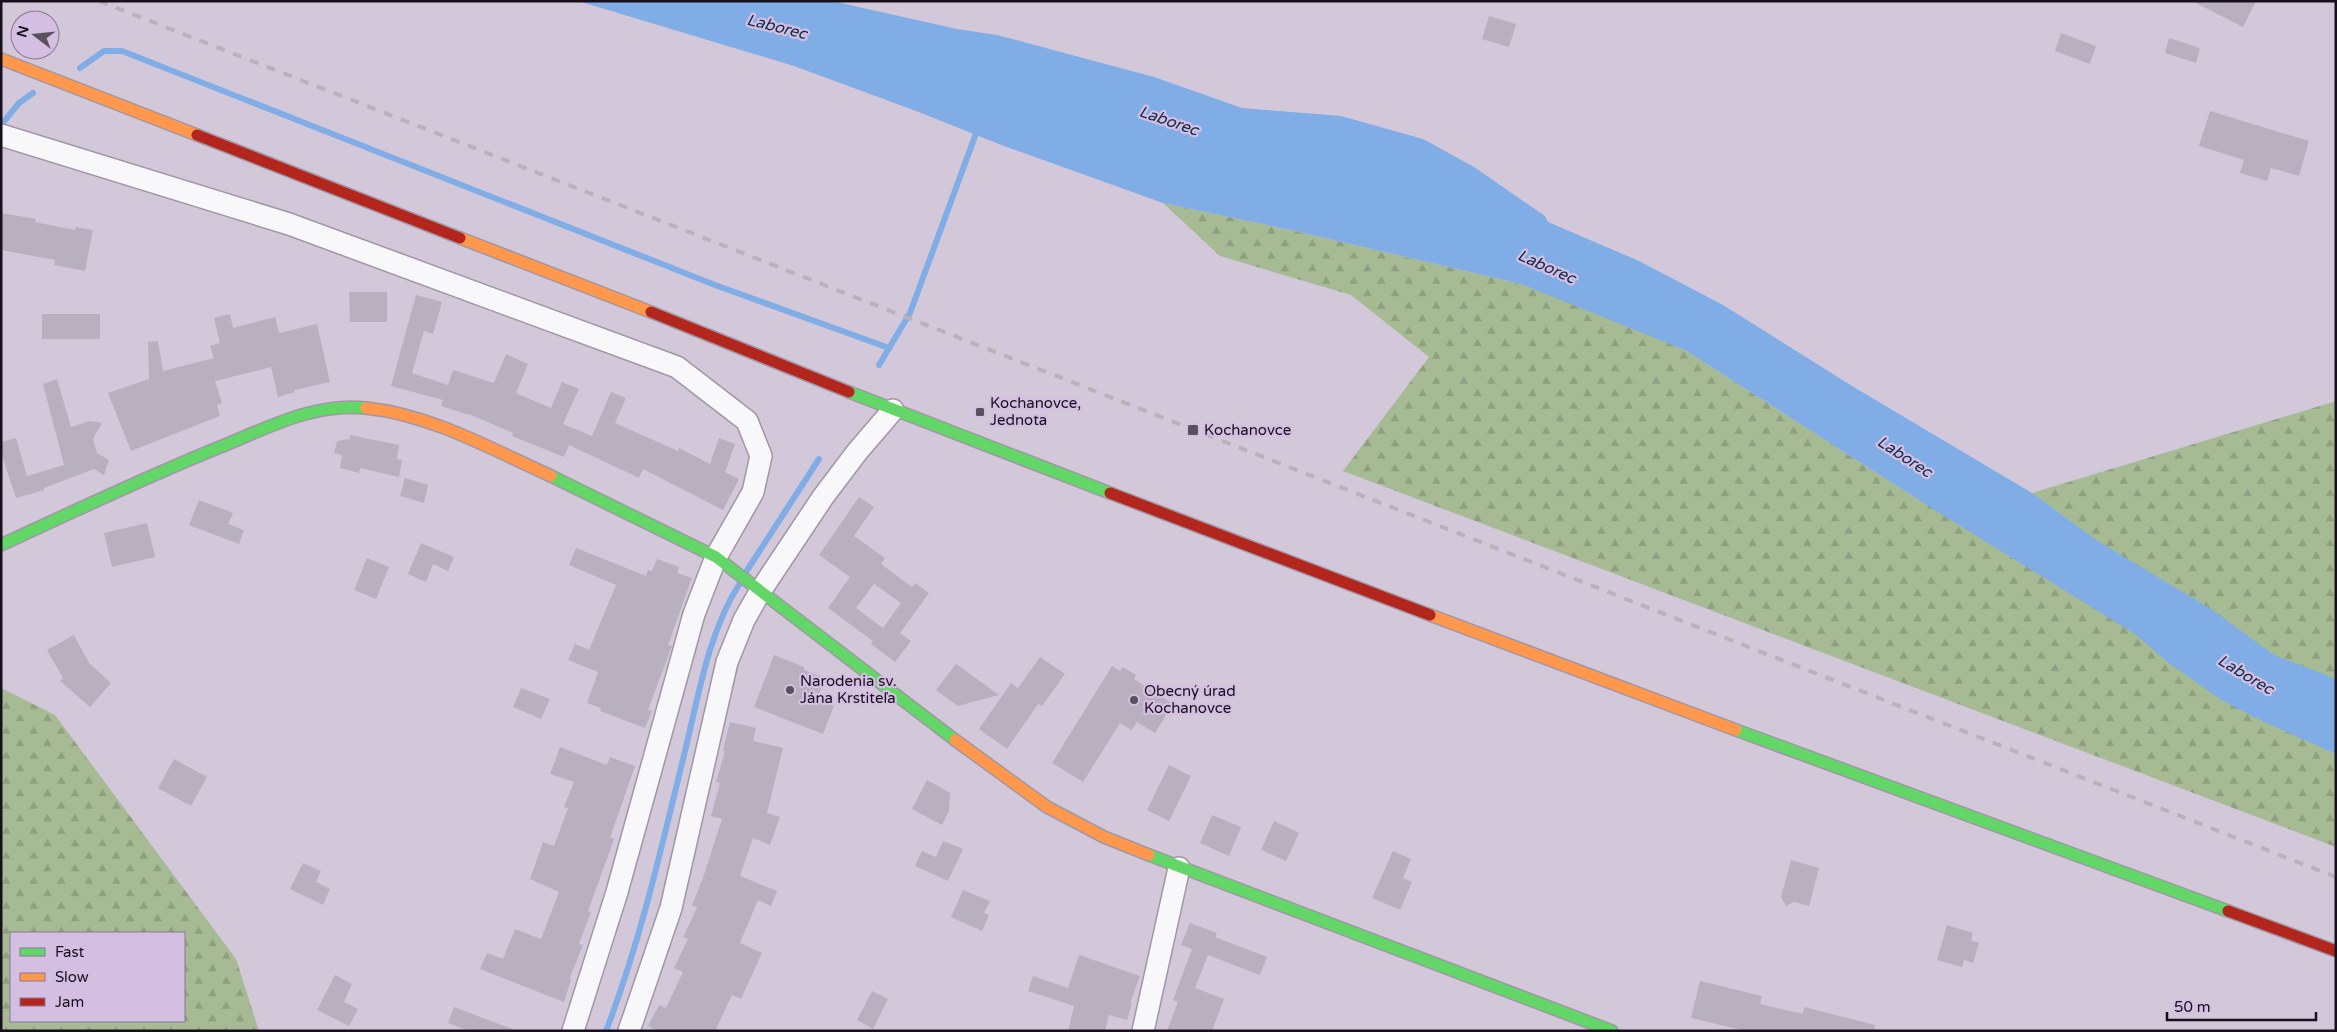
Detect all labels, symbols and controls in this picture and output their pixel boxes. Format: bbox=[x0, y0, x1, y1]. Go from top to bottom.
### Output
north arrow bbox=[10, 10, 60, 60]
water label: Laborec bbox=[744, 10, 810, 44]
text: N bbox=[13, 24, 33, 39]
water label: Laborec bbox=[1136, 101, 1202, 141]
water label: Laborec bbox=[1514, 245, 1580, 289]
place label: Kochanovce, Jednota bbox=[990, 394, 1081, 429]
marker: Kochanovce, Jednota bbox=[974, 406, 986, 418]
place label: Kochanovce bbox=[1204, 421, 1291, 439]
marker: Kochanovce bbox=[1186, 423, 1200, 437]
water label: Laborec bbox=[1873, 432, 1937, 483]
water label: Laborec bbox=[2214, 650, 2278, 700]
place label: Narodenia sv. Jána Krstiteľa bbox=[800, 672, 897, 707]
place label: Obecný úrad Kochanovce bbox=[1144, 682, 1236, 717]
marker: Narodenia sv. Jána Krstiteľa bbox=[784, 684, 796, 696]
marker: Obecný úrad Kochanovce bbox=[1128, 694, 1140, 706]
legend bbox=[10, 932, 185, 1022]
text: Fast bbox=[55, 943, 85, 961]
text: Slow bbox=[55, 968, 89, 986]
scale bar bbox=[2167, 990, 2316, 1022]
text: Jam bbox=[55, 993, 84, 1011]
text: 50 m bbox=[2174, 998, 2211, 1016]

